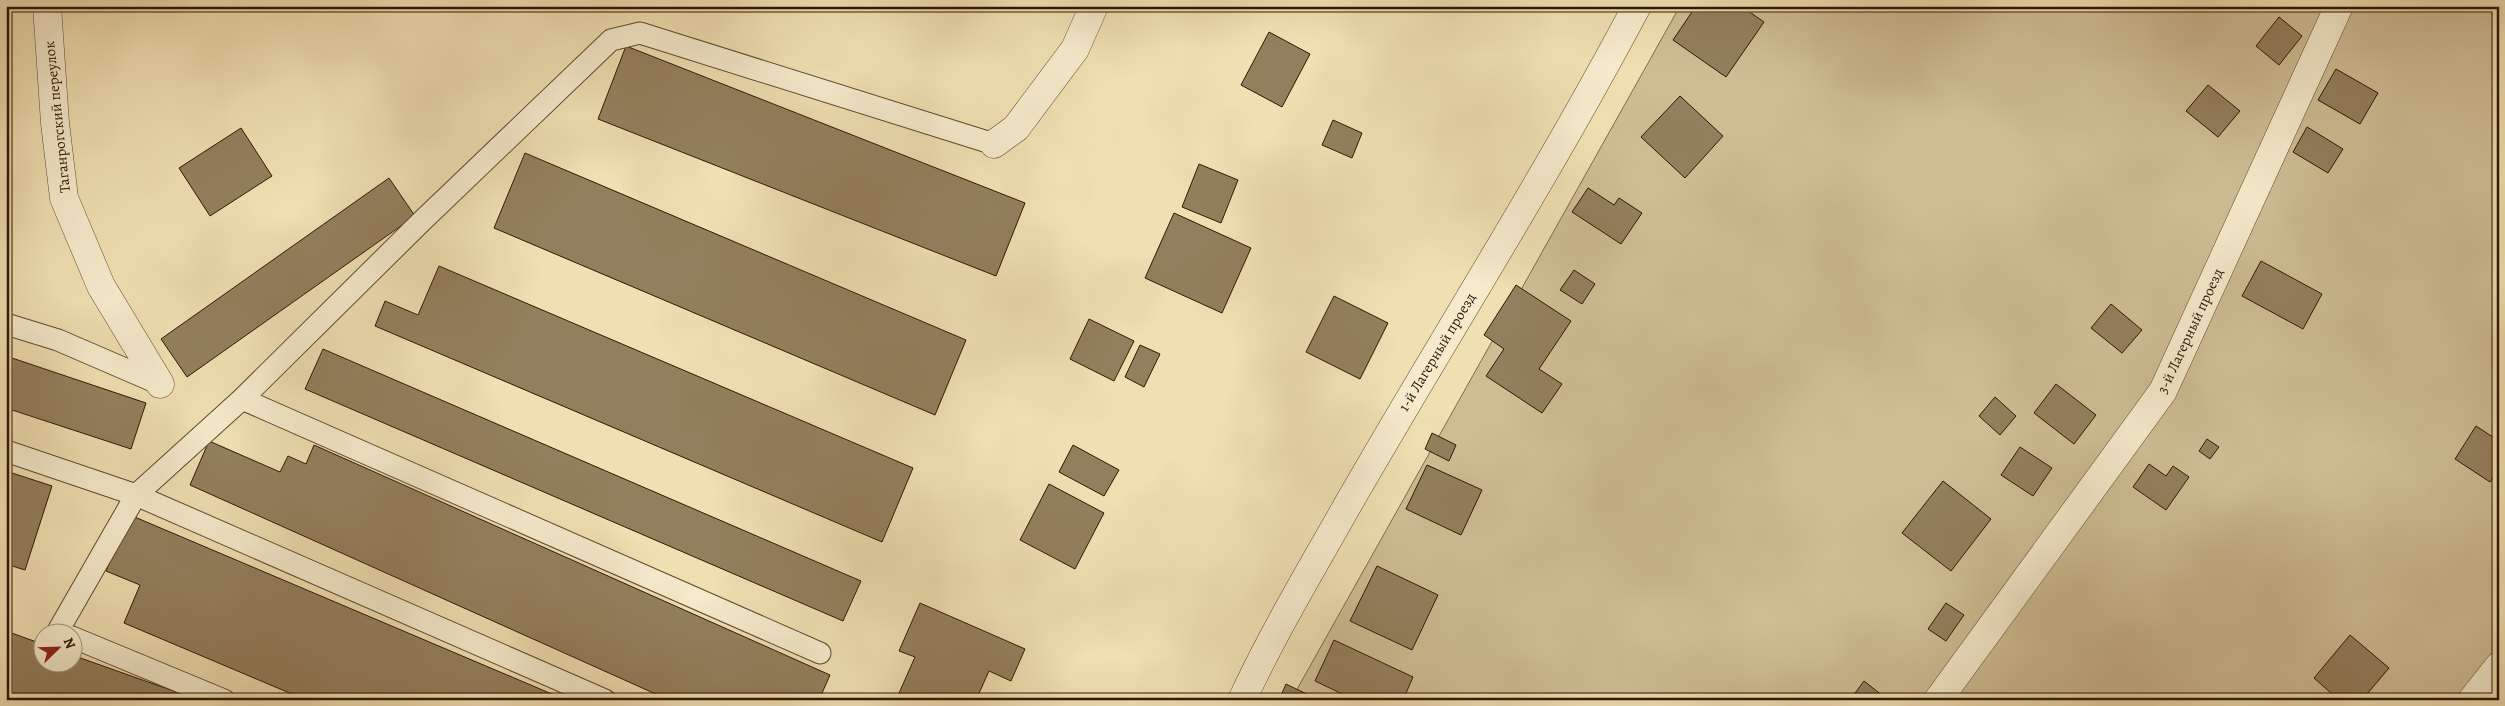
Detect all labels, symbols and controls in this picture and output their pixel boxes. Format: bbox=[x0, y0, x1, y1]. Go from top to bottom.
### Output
street label: Таганрогский переулок bbox=[39, 40, 75, 194]
street label: 3-й Лагерный проезд bbox=[2152, 265, 2228, 397]
street label: 1-й Лагерный проезд bbox=[1394, 289, 1480, 415]
north arrow bbox=[32, 624, 82, 674]
text: N bbox=[59, 635, 80, 652]

